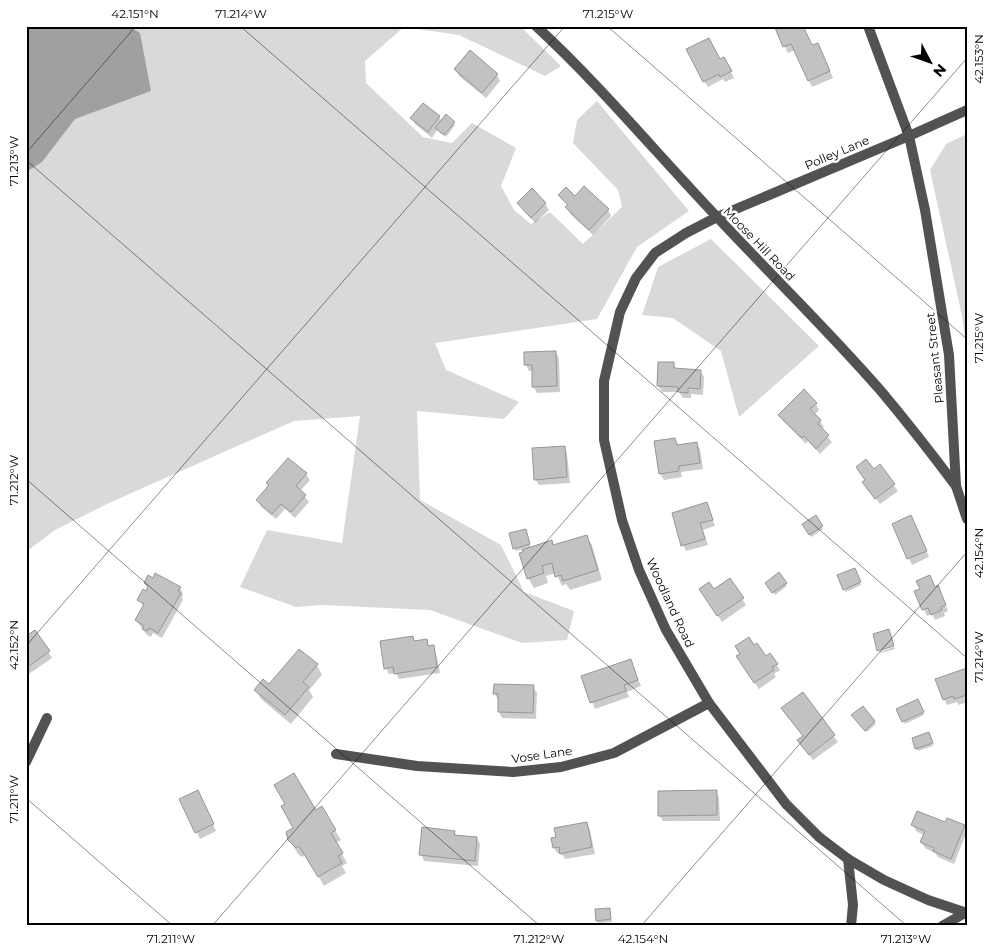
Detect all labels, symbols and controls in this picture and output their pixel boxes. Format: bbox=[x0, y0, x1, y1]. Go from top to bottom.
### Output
text: 42.151°N bbox=[111, 6, 159, 21]
text: 71.214°W bbox=[215, 6, 267, 21]
text: 71.215°W bbox=[583, 6, 633, 21]
text: 42.153°N bbox=[971, 34, 986, 84]
north arrow bbox=[906, 38, 956, 88]
text: N bbox=[929, 60, 950, 81]
street label: Polley Lane bbox=[802, 132, 871, 173]
text: 71.213°W bbox=[6, 136, 21, 186]
street label: Moose Hill Road bbox=[720, 204, 798, 284]
street label: Pleasant Street bbox=[922, 312, 947, 404]
text: 71.215°W bbox=[971, 313, 986, 363]
text: 71.212°W bbox=[6, 455, 21, 505]
text: 42.154°N bbox=[971, 528, 986, 578]
street label: Woodland Road bbox=[643, 556, 698, 650]
text: 42.152°N bbox=[6, 620, 21, 670]
text: 71.214°W bbox=[971, 631, 986, 683]
street label: Vose Lane bbox=[511, 743, 573, 766]
text: 71.211°W bbox=[6, 775, 21, 823]
text: 71.211°W bbox=[147, 931, 195, 946]
text: 71.212°W bbox=[514, 931, 564, 946]
text: 42.154°N bbox=[618, 931, 668, 946]
text: 71.213°W bbox=[881, 931, 931, 946]

